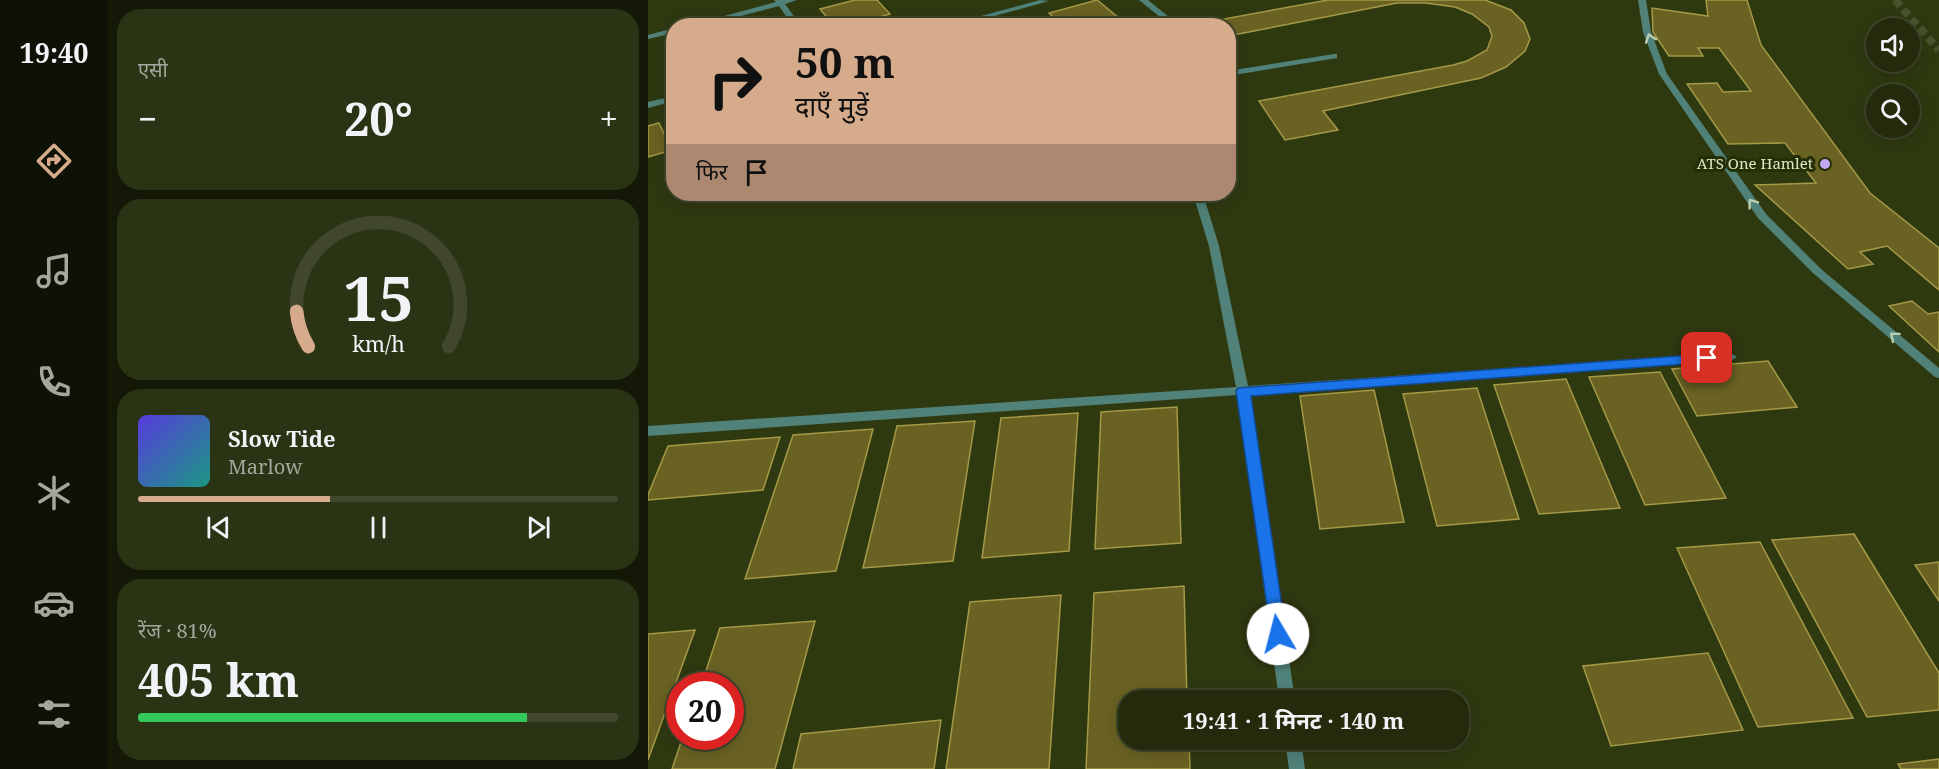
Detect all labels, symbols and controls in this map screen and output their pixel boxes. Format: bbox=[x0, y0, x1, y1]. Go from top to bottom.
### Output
map controls bbox=[1866, 18, 1920, 138]
button: sound bbox=[1866, 18, 1920, 72]
text: 50 m bbox=[795, 33, 895, 90]
one-way arrow bbox=[1645, 33, 1658, 44]
text: 19:40 bbox=[19, 34, 89, 71]
icon: right bbox=[696, 42, 774, 120]
text: एसी bbox=[138, 56, 168, 83]
button: search bbox=[1866, 84, 1920, 138]
text: दाएँ मुड़ें bbox=[795, 87, 869, 124]
text: 20° bbox=[344, 88, 413, 149]
text: − bbox=[138, 96, 157, 141]
text: + bbox=[600, 96, 618, 141]
icon: directions bbox=[33, 140, 75, 182]
place label: ATS One Hamlet bbox=[1697, 153, 1813, 173]
text: फिर bbox=[696, 156, 728, 186]
icon: arrive bbox=[740, 156, 773, 189]
marker: ATS One Hamlet bbox=[1818, 157, 1832, 171]
one-way arrow bbox=[1749, 199, 1760, 210]
icon: music bbox=[33, 250, 75, 292]
text: 15 bbox=[343, 254, 413, 339]
text: km/h bbox=[352, 329, 405, 358]
pin bbox=[1681, 332, 1732, 383]
one-way arrow bbox=[1890, 333, 1901, 344]
icon: arrive bbox=[1690, 341, 1723, 374]
icon: phone bbox=[33, 361, 75, 403]
text: Slow Tide bbox=[228, 423, 336, 453]
text: Marlow bbox=[228, 453, 302, 480]
icon: climate bbox=[33, 472, 75, 514]
icon: previous bbox=[202, 511, 235, 544]
icon: pause bbox=[362, 511, 395, 544]
icon: next bbox=[522, 511, 555, 544]
icon: car bbox=[33, 582, 75, 624]
position arrow bbox=[1246, 602, 1310, 666]
text: रेंज · 81% bbox=[138, 617, 217, 644]
text: 405 km bbox=[138, 649, 299, 710]
speed limit sign: 20 bbox=[666, 672, 744, 750]
icon: filters bbox=[33, 693, 75, 735]
text: 19:41 · 1 मिनट · 140 m bbox=[1183, 705, 1404, 735]

